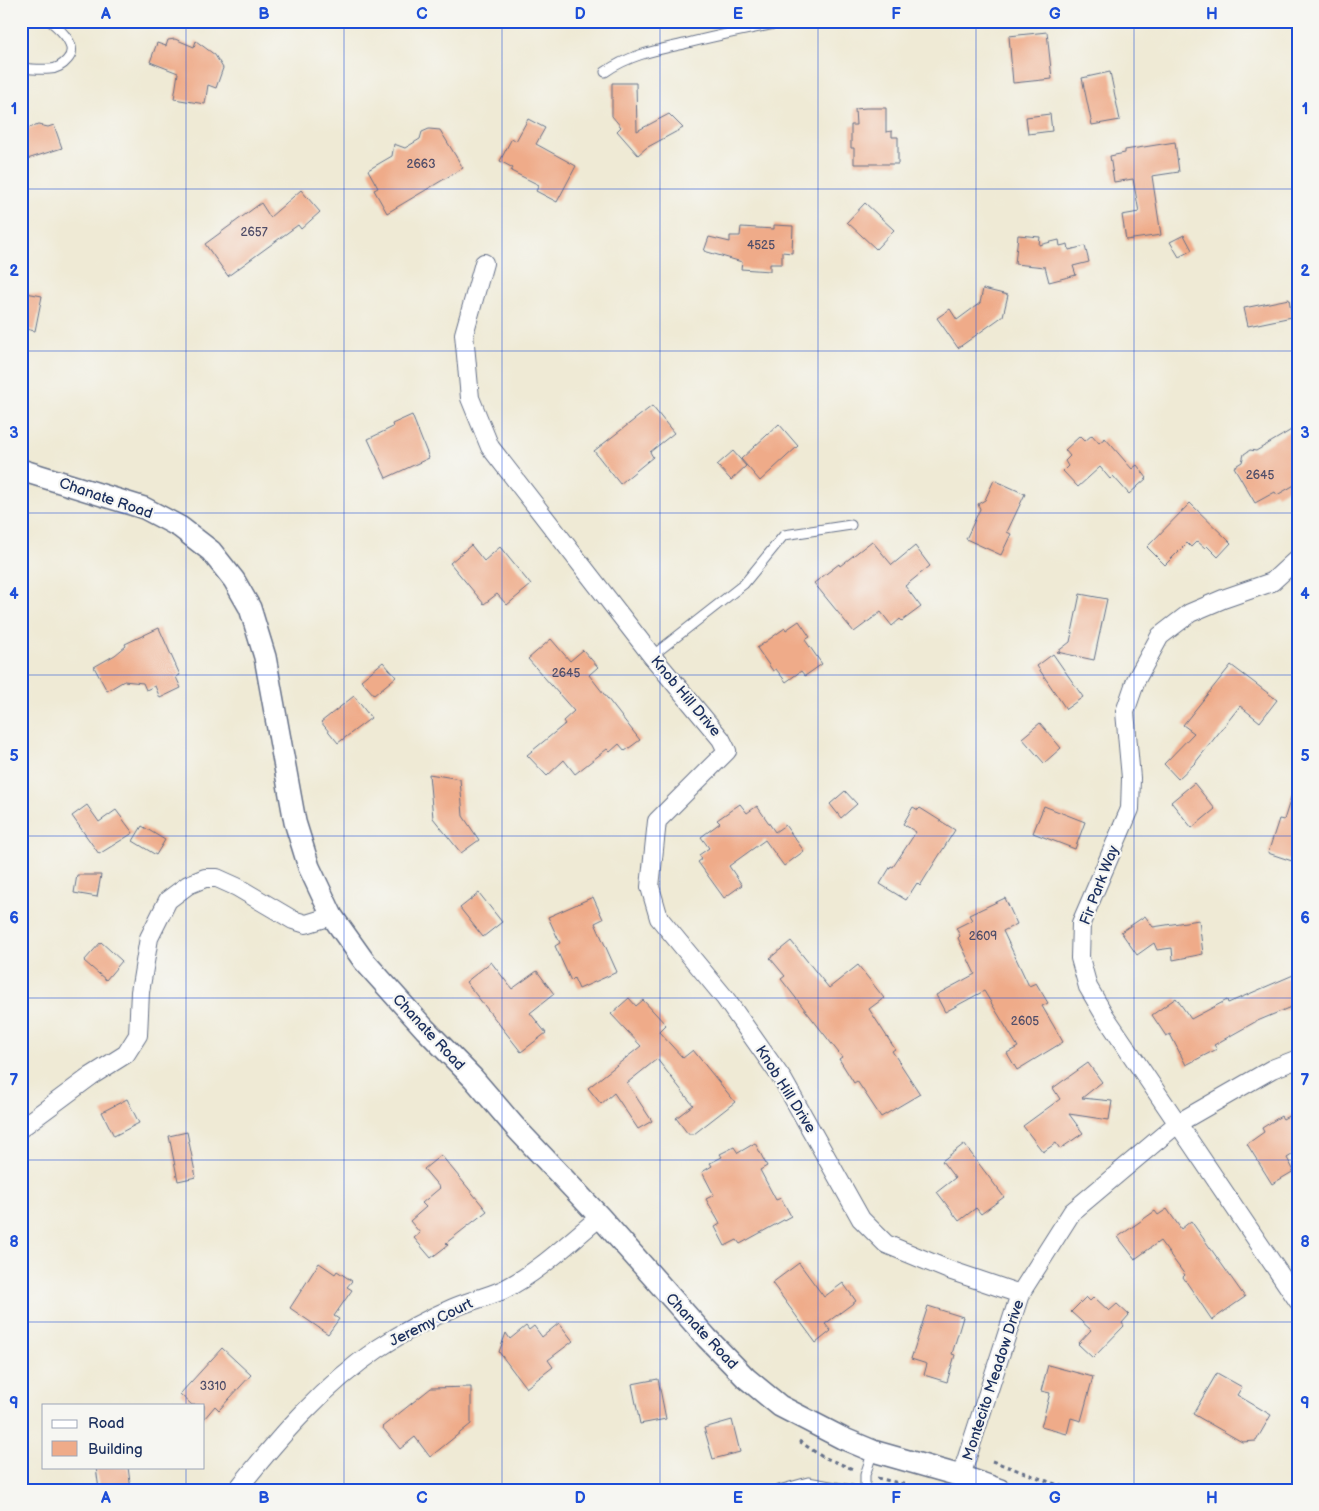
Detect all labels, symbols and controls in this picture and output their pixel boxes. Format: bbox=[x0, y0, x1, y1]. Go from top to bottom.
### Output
text: A bbox=[100, 5, 111, 24]
text: B bbox=[258, 5, 270, 24]
text: C bbox=[416, 5, 428, 24]
text: D bbox=[574, 5, 586, 24]
text: E bbox=[733, 5, 743, 24]
text: F bbox=[891, 5, 901, 24]
text: G bbox=[1049, 5, 1061, 24]
text: H bbox=[1206, 5, 1218, 24]
text: 1 bbox=[11, 100, 17, 119]
text: 1 bbox=[1302, 100, 1308, 119]
house number: 2663 bbox=[406, 157, 436, 172]
house number: 2657 bbox=[240, 225, 268, 240]
house number: 4525 bbox=[747, 238, 775, 253]
text: 2 bbox=[9, 262, 19, 281]
text: 2 bbox=[1300, 262, 1310, 281]
text: 3 bbox=[9, 424, 19, 443]
text: 3 bbox=[1300, 424, 1310, 443]
house number: 2645 bbox=[1246, 468, 1274, 483]
street label: Chanate Road bbox=[57, 474, 155, 523]
text: 4 bbox=[9, 585, 19, 604]
text: 4 bbox=[1300, 585, 1310, 604]
street label: Knob Hill Drive bbox=[646, 652, 725, 741]
house number: 2645 bbox=[552, 666, 580, 681]
text: 5 bbox=[9, 747, 19, 766]
text: 5 bbox=[1300, 747, 1310, 766]
street label: Fir Park Way bbox=[1076, 843, 1123, 928]
text: 6 bbox=[9, 909, 19, 928]
text: 6 bbox=[1300, 909, 1310, 928]
house number: 2609 bbox=[969, 929, 997, 944]
street label: Chanate Road bbox=[388, 990, 469, 1075]
house number: 2605 bbox=[1011, 1014, 1039, 1029]
street label: Knob Hill Drive bbox=[751, 1042, 820, 1137]
text: 7 bbox=[10, 1071, 19, 1090]
text: 7 bbox=[1301, 1071, 1310, 1090]
text: 8 bbox=[9, 1233, 19, 1252]
text: 8 bbox=[1300, 1233, 1310, 1252]
street label: Chanate Road bbox=[661, 1289, 742, 1374]
street label: Jeremy Court bbox=[386, 1294, 476, 1351]
street label: Montecito Meadow Drive bbox=[958, 1297, 1028, 1463]
house number: 3310 bbox=[200, 1379, 226, 1394]
text: 9 bbox=[9, 1394, 19, 1413]
text: 9 bbox=[1300, 1394, 1310, 1413]
legend bbox=[42, 1404, 205, 1468]
text: Road bbox=[88, 1414, 124, 1433]
text: Building bbox=[88, 1440, 143, 1459]
text: A bbox=[100, 1489, 111, 1508]
text: B bbox=[258, 1489, 270, 1508]
text: C bbox=[416, 1489, 428, 1508]
text: D bbox=[574, 1489, 586, 1508]
text: E bbox=[733, 1489, 743, 1508]
text: F bbox=[891, 1489, 901, 1508]
text: G bbox=[1049, 1489, 1061, 1508]
text: H bbox=[1206, 1489, 1218, 1508]

